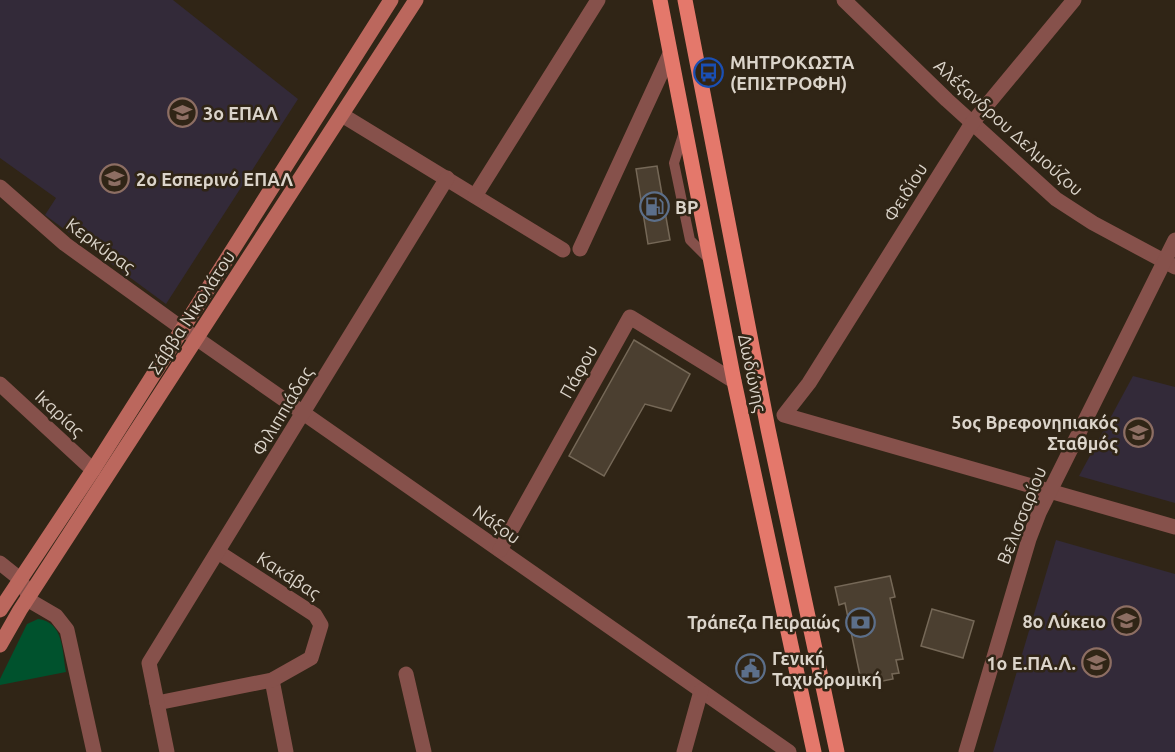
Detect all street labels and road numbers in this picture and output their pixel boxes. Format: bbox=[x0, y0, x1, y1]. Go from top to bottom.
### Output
street label: Αλέξανδρου Δελμούζου bbox=[930, 55, 1088, 200]
street label: Φειδίου bbox=[879, 159, 931, 225]
street label: Κερκύρας bbox=[62, 213, 139, 277]
street label: Σάββα Νικολάτου bbox=[144, 247, 238, 377]
street label: Δωδώνης bbox=[734, 332, 771, 414]
street label: Πάφου bbox=[555, 341, 601, 401]
street label: Φιλιππιάδας bbox=[248, 363, 317, 459]
street label: Ικαρίας bbox=[31, 386, 88, 441]
street label: Βελισσαρίου bbox=[992, 463, 1050, 567]
street label: Νάξου bbox=[470, 501, 524, 547]
street label: Κακάβας bbox=[253, 547, 324, 604]

